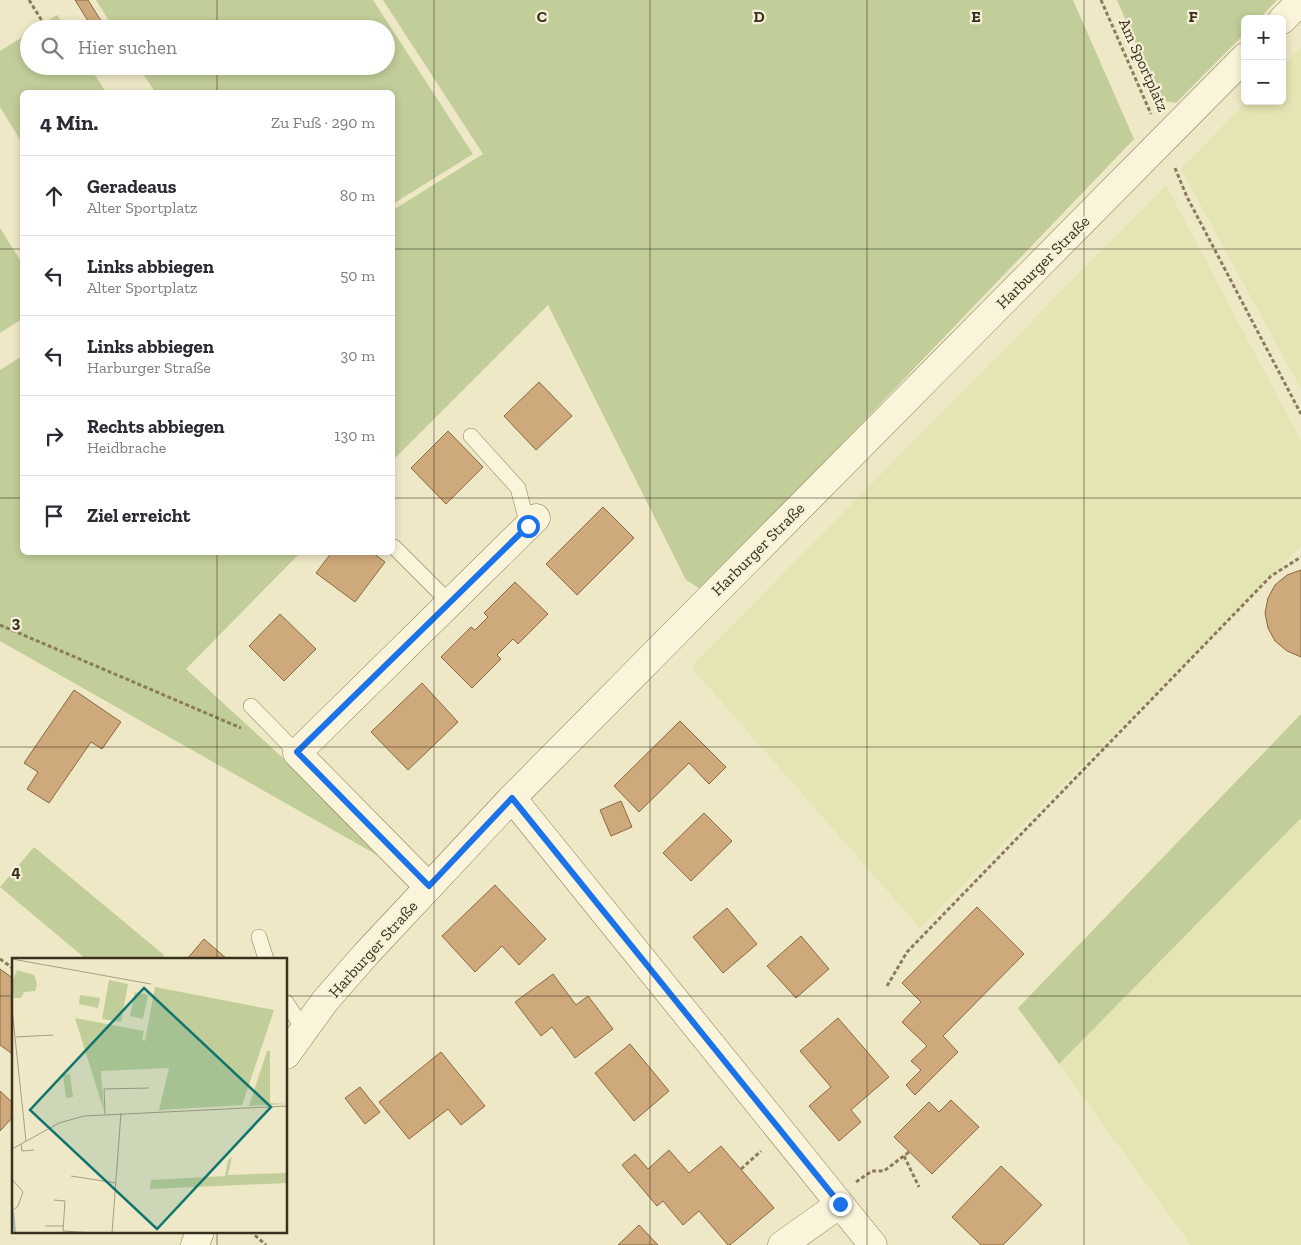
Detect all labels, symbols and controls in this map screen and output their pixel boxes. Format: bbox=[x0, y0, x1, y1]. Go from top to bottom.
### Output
text: C bbox=[537, 7, 547, 26]
text: D bbox=[753, 7, 765, 26]
text: E bbox=[971, 7, 981, 26]
text: F bbox=[1188, 7, 1198, 26]
street label: Am Sportplatz bbox=[1115, 15, 1173, 115]
map controls bbox=[1241, 15, 1286, 105]
button: + bbox=[1241, 15, 1286, 60]
search box bbox=[20, 20, 395, 75]
icon: search bbox=[38, 34, 66, 62]
text: Hier suchen bbox=[78, 36, 177, 59]
button: − bbox=[1241, 60, 1286, 105]
text: 4 Min. bbox=[40, 110, 98, 135]
text: Zu Fuß · 290 m bbox=[271, 113, 375, 132]
text: Geradeaus bbox=[87, 175, 177, 198]
icon: ahead bbox=[40, 182, 68, 210]
text: 80 m bbox=[340, 186, 375, 205]
text: Alter Sportplatz bbox=[87, 198, 198, 217]
street label: Harburger Straße bbox=[992, 211, 1094, 313]
text: Links abbiegen bbox=[87, 255, 214, 278]
icon: left bbox=[40, 262, 68, 290]
text: 50 m bbox=[340, 266, 375, 285]
text: Alter Sportplatz bbox=[87, 278, 198, 297]
text: Links abbiegen bbox=[87, 335, 214, 358]
icon: left bbox=[40, 342, 68, 370]
text: 30 m bbox=[341, 346, 375, 365]
text: Harburger Straße bbox=[87, 358, 211, 377]
text: Rechts abbiegen bbox=[87, 415, 225, 438]
icon: right bbox=[40, 422, 68, 450]
text: 130 m bbox=[334, 426, 375, 445]
text: Heidbrache bbox=[87, 438, 166, 457]
street label: Harburger Straße bbox=[707, 498, 809, 600]
icon: arrive bbox=[40, 502, 68, 530]
text: Ziel erreicht bbox=[87, 504, 190, 527]
route start bbox=[517, 515, 540, 538]
text: 3 bbox=[12, 613, 21, 632]
text: 4 bbox=[11, 862, 21, 881]
street label: Harburger Straße bbox=[325, 897, 421, 1001]
inset map bbox=[12, 958, 288, 1232]
route end bbox=[829, 1193, 852, 1216]

